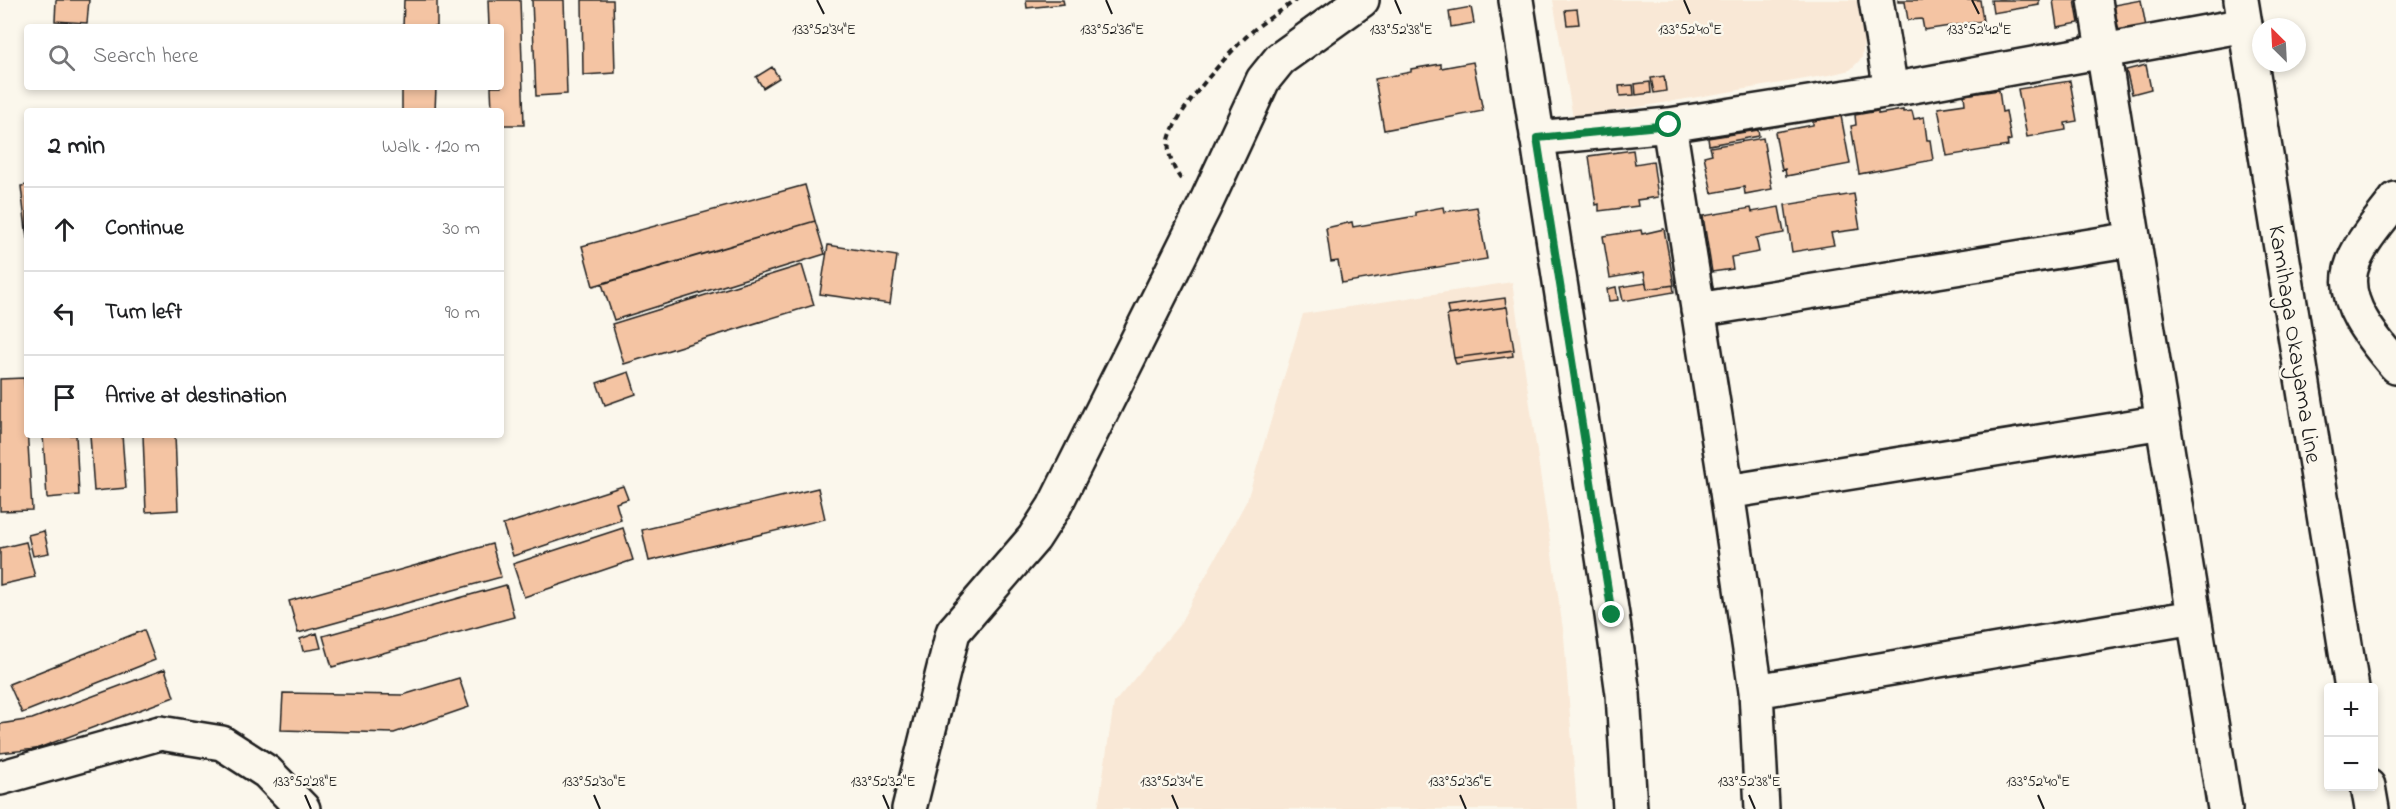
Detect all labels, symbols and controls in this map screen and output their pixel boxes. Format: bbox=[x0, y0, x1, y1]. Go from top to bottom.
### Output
north arrow bbox=[2252, 18, 2306, 72]
text: 133°52'34"E bbox=[792, 19, 856, 41]
text: 133°52'36"E bbox=[1080, 19, 1144, 41]
text: 133°52'38"E bbox=[1369, 19, 1433, 41]
text: 133°52'40"E bbox=[1658, 19, 1722, 41]
text: 133°52'42"E bbox=[1946, 19, 2012, 41]
search box bbox=[24, 24, 504, 90]
icon: search bbox=[45, 41, 78, 74]
text: Search here bbox=[93, 41, 198, 73]
route start bbox=[1655, 111, 1681, 137]
text: 2 min bbox=[48, 128, 105, 166]
text: Walk · 120 m bbox=[382, 133, 480, 162]
icon: ahead bbox=[48, 213, 81, 246]
text: Continue bbox=[105, 213, 184, 245]
text: 30 m bbox=[443, 215, 480, 244]
street label: Kamihaga Okayama Line bbox=[2256, 223, 2330, 466]
icon: left bbox=[48, 297, 81, 330]
text: Turn left bbox=[105, 297, 182, 329]
text: 90 m bbox=[445, 299, 480, 328]
icon: arrive bbox=[48, 381, 81, 414]
text: Arrive at destination bbox=[105, 381, 287, 413]
route end bbox=[1598, 601, 1624, 627]
map controls bbox=[2324, 683, 2378, 791]
button: + bbox=[2324, 683, 2378, 737]
button: − bbox=[2324, 737, 2378, 791]
text: 133°52'28"E bbox=[273, 771, 337, 793]
text: 133°52'30"E bbox=[562, 771, 626, 793]
text: 133°52'32"E bbox=[850, 771, 916, 793]
text: 133°52'34"E bbox=[1140, 771, 1204, 793]
text: 133°52'36"E bbox=[1428, 771, 1492, 793]
text: 133°52'38"E bbox=[1717, 771, 1781, 793]
text: 133°52'40"E bbox=[2006, 771, 2070, 793]

